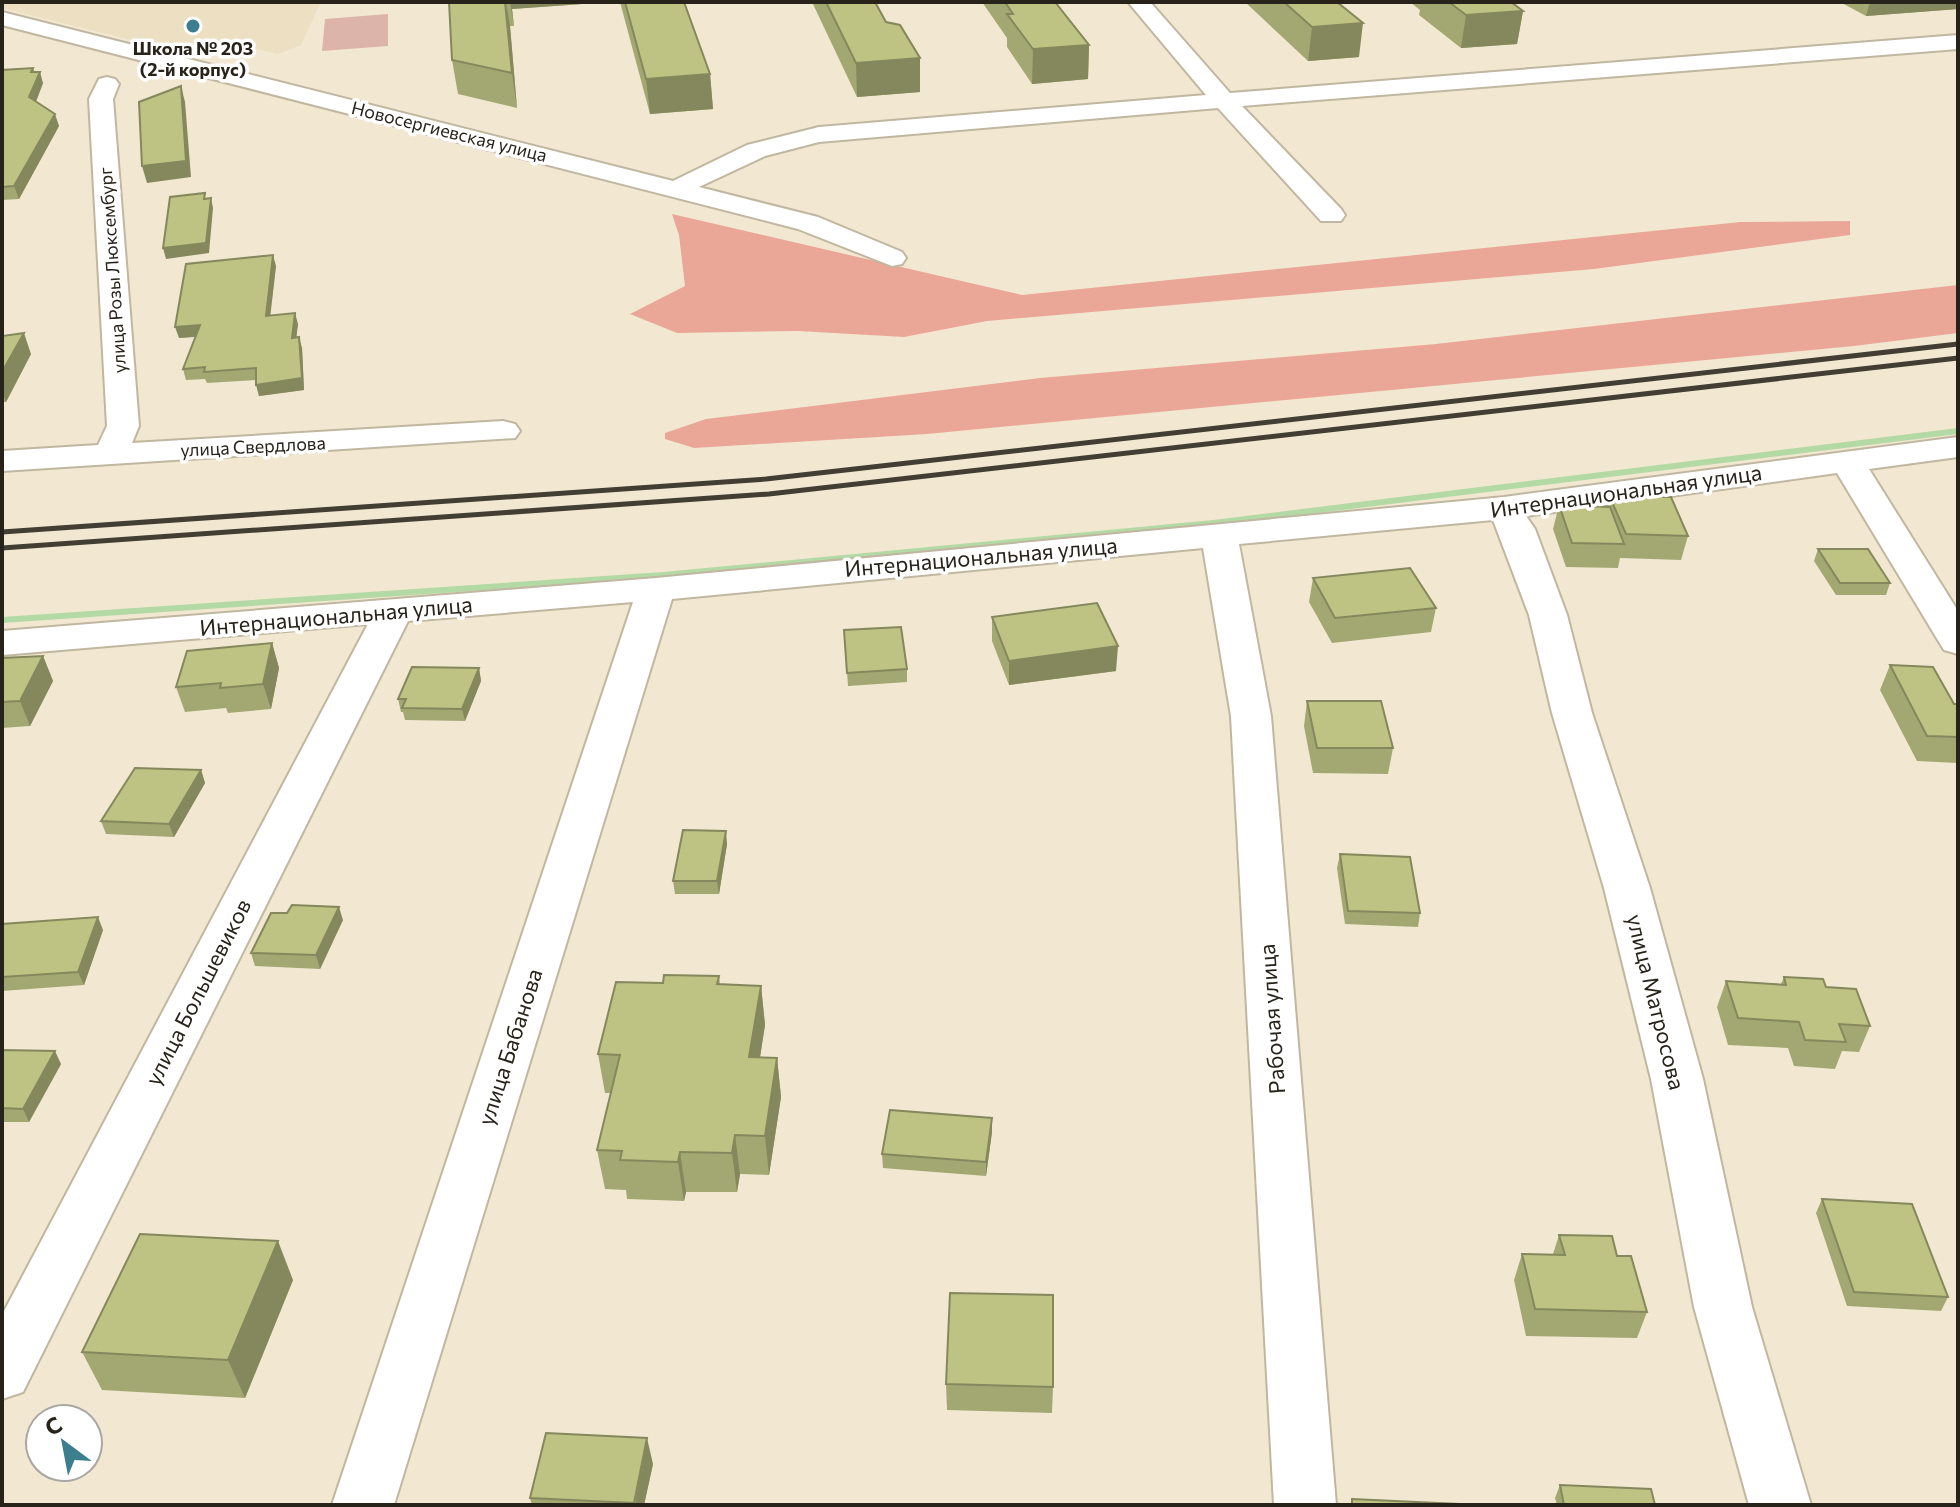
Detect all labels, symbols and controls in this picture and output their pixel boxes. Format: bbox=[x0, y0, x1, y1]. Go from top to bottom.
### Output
marker: Школа № 203 (2-й корпус) bbox=[184, 17, 202, 35]
place label: Школа № 203 (2-й корпус) bbox=[133, 37, 253, 80]
street label: Новосергиевская улица bbox=[349, 96, 549, 166]
street label: улица Розы Люксембург bbox=[94, 166, 130, 374]
street label: улица Свердлова bbox=[180, 431, 326, 461]
street label: Интернациональная улица bbox=[1488, 458, 1764, 523]
street label: Интернациональная улица bbox=[843, 531, 1119, 582]
street label: Интернациональная улица bbox=[198, 590, 474, 641]
street label: улица Большевиков bbox=[139, 894, 256, 1089]
street label: улица Матросова bbox=[1622, 911, 1691, 1093]
street label: Рабочая улица bbox=[1253, 943, 1290, 1095]
street label: улица Бабанова bbox=[471, 965, 548, 1129]
north arrow bbox=[24, 1403, 104, 1483]
text: С bbox=[40, 1410, 67, 1441]

